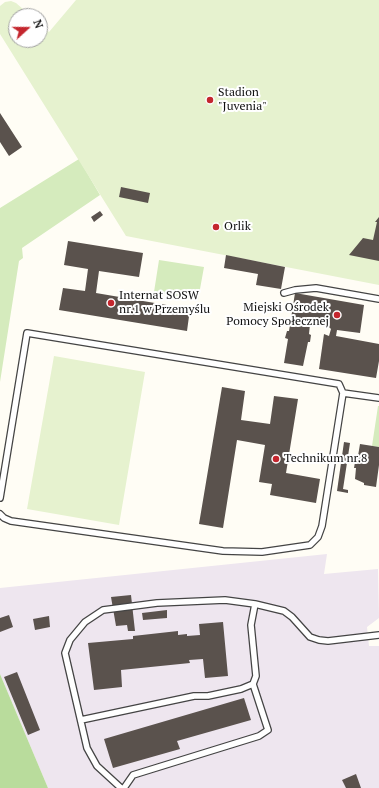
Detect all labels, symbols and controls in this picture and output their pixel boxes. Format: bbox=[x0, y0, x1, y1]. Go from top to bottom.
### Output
north arrow bbox=[8, 8, 48, 48]
text: N bbox=[30, 18, 46, 30]
place label: Stadion "Juvenia" bbox=[218, 86, 267, 114]
marker: Stadion "Juvenia" bbox=[205, 95, 215, 105]
place label: Orlik bbox=[224, 220, 251, 234]
marker: Orlik bbox=[211, 222, 221, 232]
place label: Internat SOSW nr.1 w Przemyślu bbox=[119, 289, 210, 317]
marker: Internat SOSW nr.1 w Przemyślu bbox=[106, 298, 116, 308]
place label: Miejski Ośrodek Pomocy Społecznej bbox=[226, 301, 329, 329]
marker: Miejski Ośrodek Pomocy Społecznej bbox=[332, 310, 342, 320]
place label: Technikum nr.8 bbox=[284, 452, 367, 466]
marker: Technikum nr.8 bbox=[271, 454, 281, 464]

